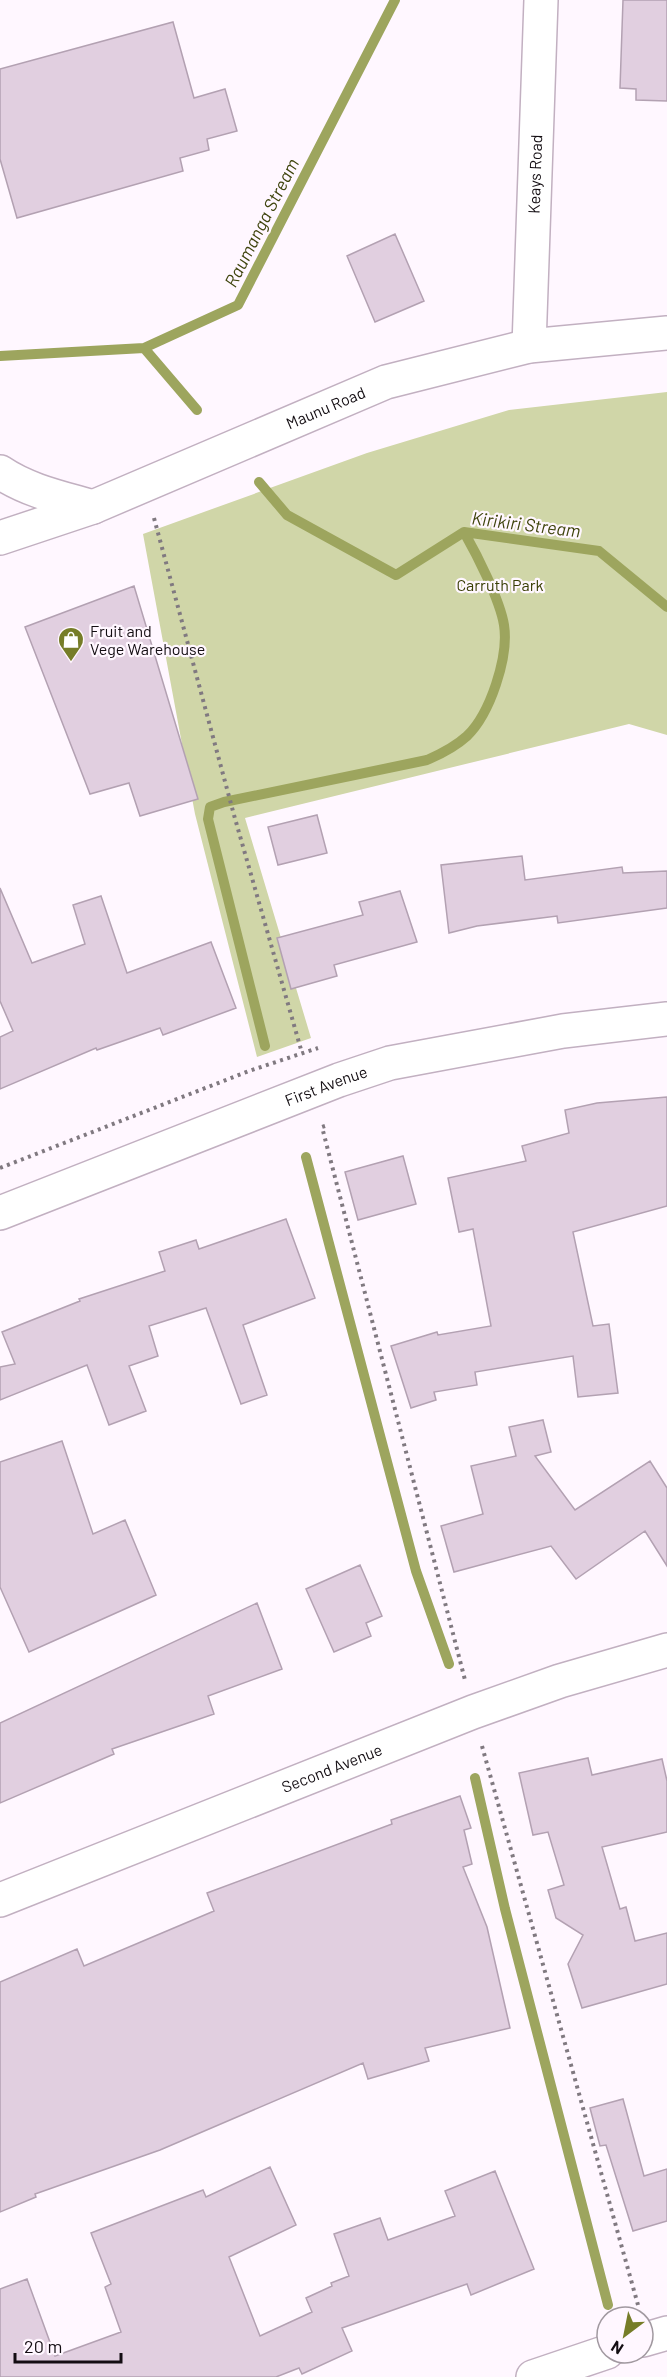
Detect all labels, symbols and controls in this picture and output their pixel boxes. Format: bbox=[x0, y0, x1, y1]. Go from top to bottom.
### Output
street label: Keays Road bbox=[524, 134, 545, 214]
water label: Raumanga Stream bbox=[219, 155, 303, 291]
street label: Maunu Road bbox=[283, 382, 368, 433]
water label: Kirikiri Stream bbox=[470, 506, 582, 542]
park label: Carruth Park bbox=[456, 575, 544, 594]
place label: Fruit and Vege Warehouse bbox=[90, 621, 205, 658]
shop icon: Fruit and Vege Warehouse bbox=[56, 625, 86, 663]
street label: First Avenue bbox=[282, 1061, 369, 1109]
street label: Second Avenue bbox=[279, 1739, 384, 1796]
north arrow bbox=[595, 2305, 655, 2365]
scale bar bbox=[15, 2326, 122, 2364]
text: 20 m bbox=[24, 2335, 62, 2357]
text: N bbox=[607, 2337, 626, 2359]

